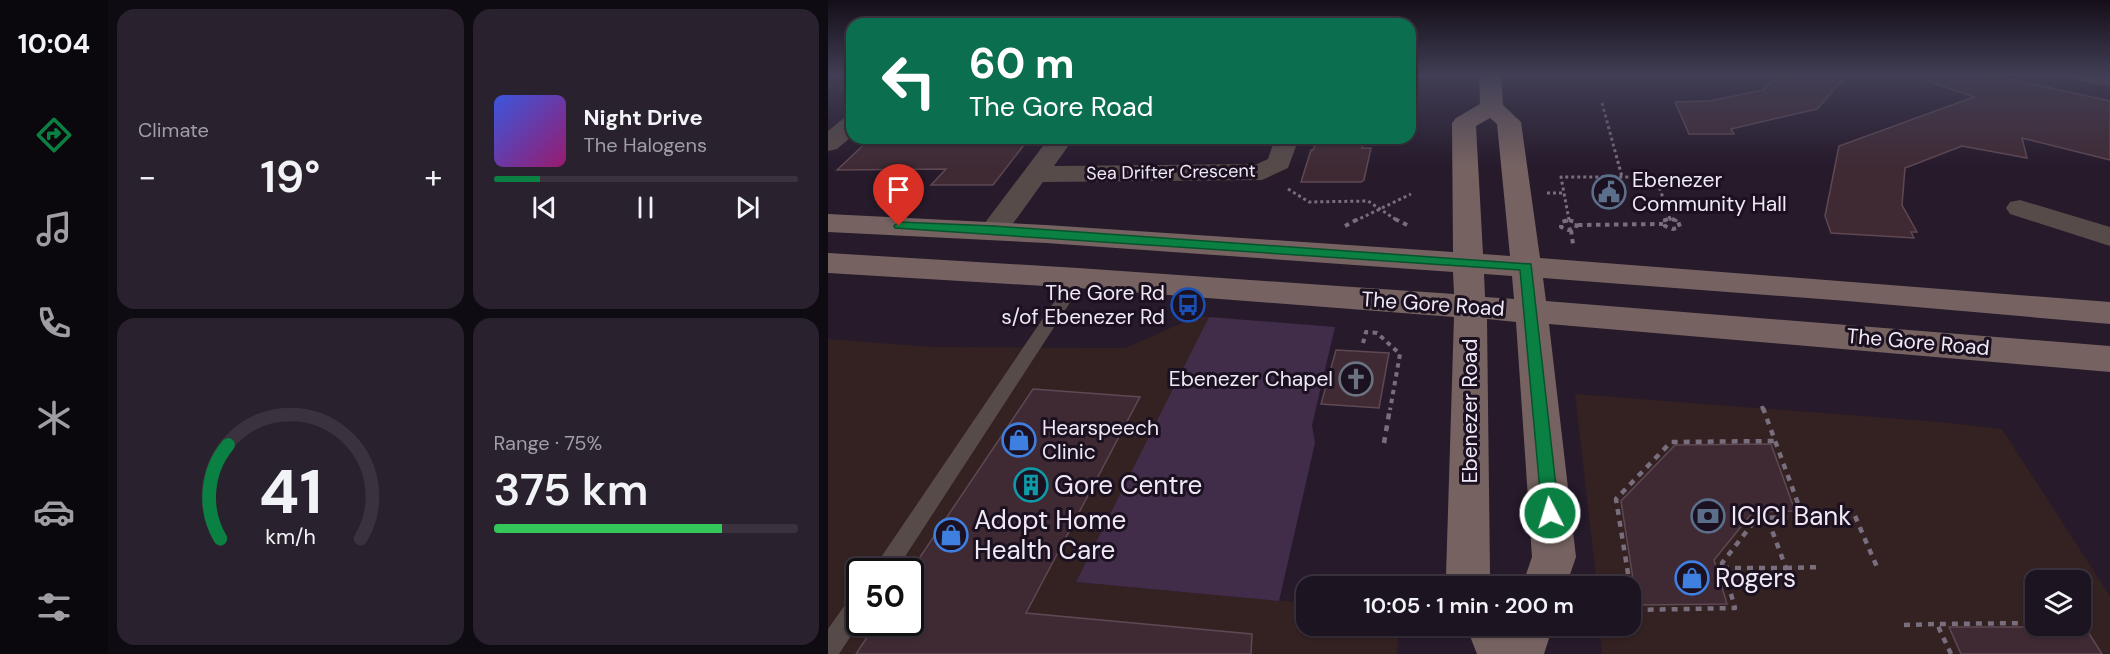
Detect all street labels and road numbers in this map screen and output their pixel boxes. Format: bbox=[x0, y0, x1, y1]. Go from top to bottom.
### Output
street label: Sea Drifter Crescent bbox=[1086, 159, 1256, 185]
street label: The Gore Road bbox=[1360, 285, 1506, 323]
street label: The Gore Road bbox=[1845, 322, 1991, 362]
street label: Ebenezer Road bbox=[1456, 339, 1484, 483]

